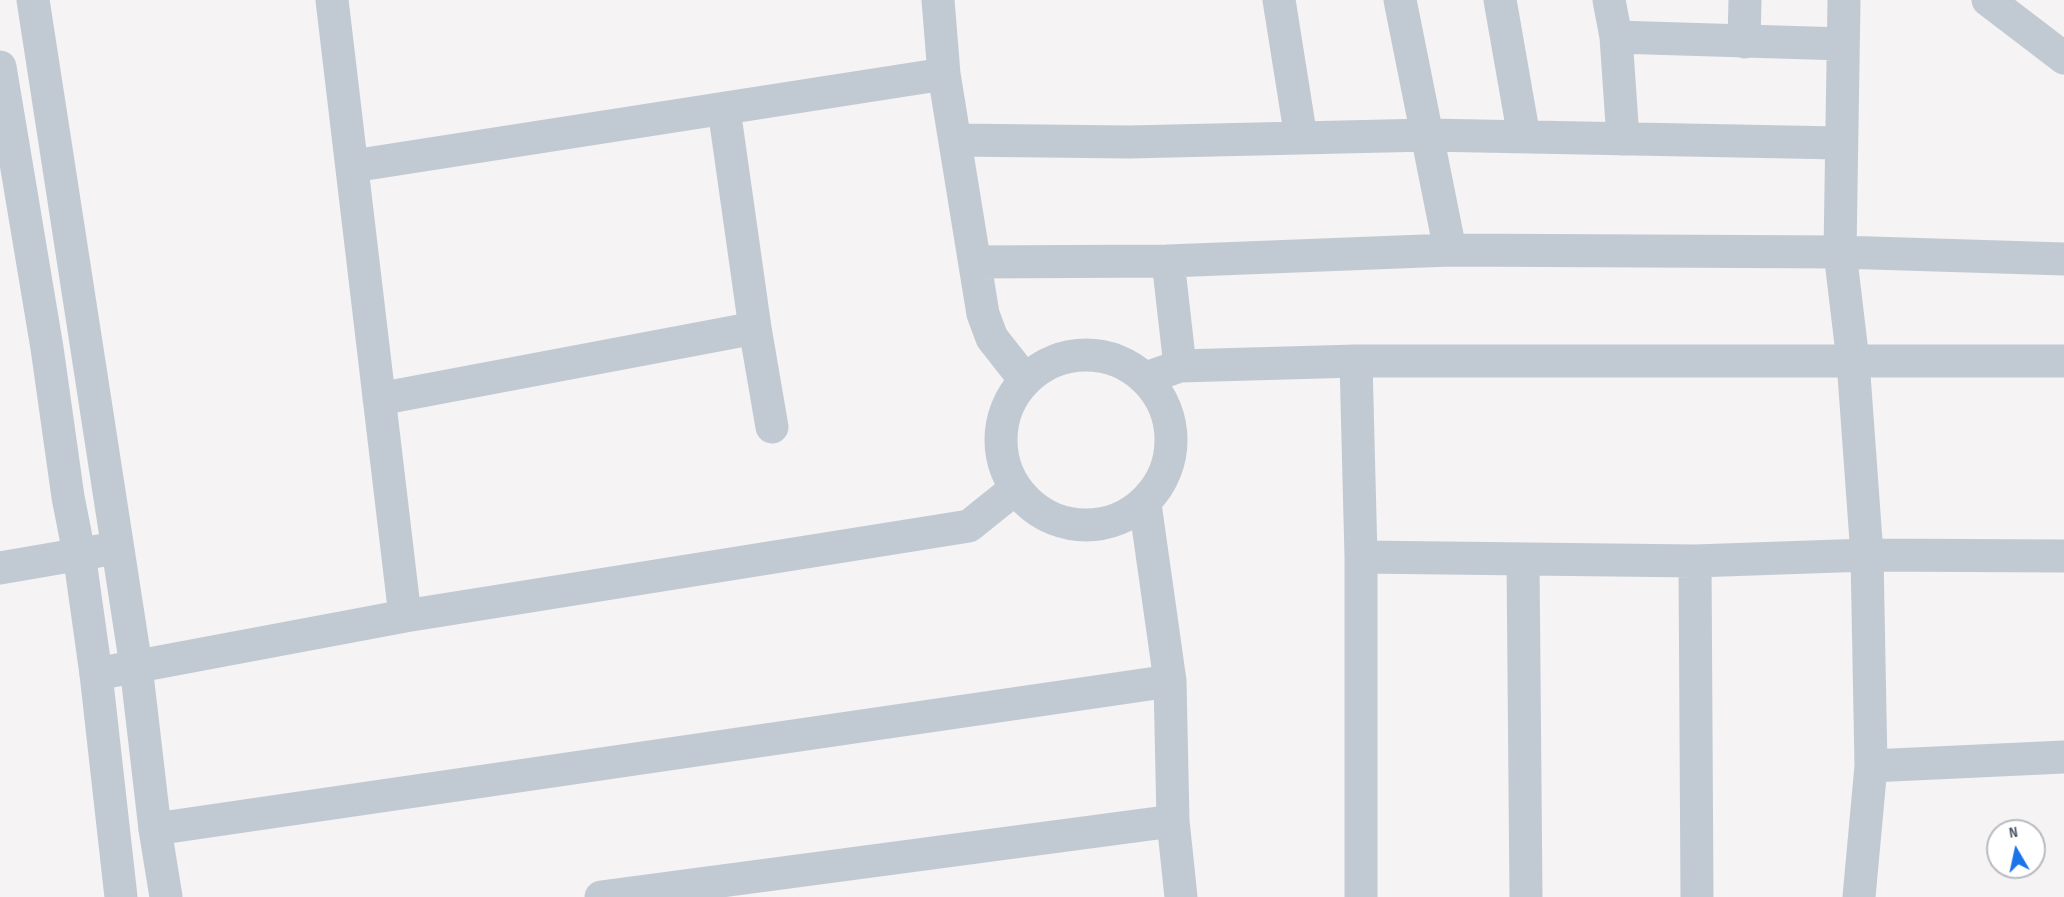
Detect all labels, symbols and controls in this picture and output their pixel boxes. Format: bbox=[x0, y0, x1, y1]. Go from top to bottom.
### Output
north arrow bbox=[1986, 819, 2046, 879]
text: N bbox=[2008, 823, 2019, 843]

